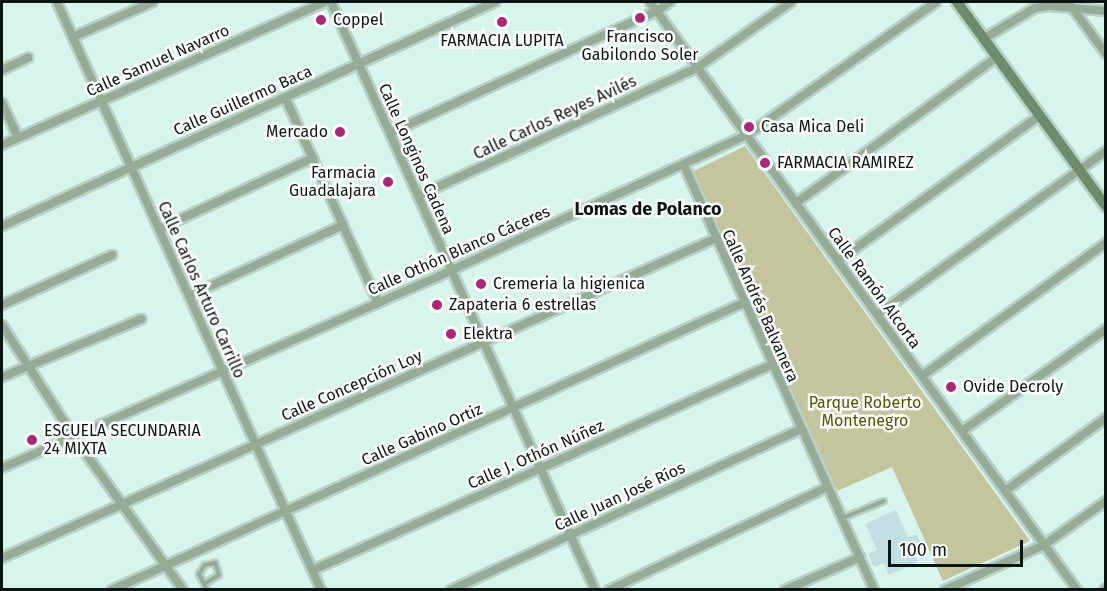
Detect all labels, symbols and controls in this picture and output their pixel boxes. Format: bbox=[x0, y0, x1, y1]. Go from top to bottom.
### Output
place label: Coppel bbox=[333, 10, 383, 30]
marker: Francisco Gabilondo Soler bbox=[633, 11, 647, 25]
marker: Coppel bbox=[314, 13, 328, 27]
marker: FARMACIA LUPITA bbox=[495, 15, 509, 29]
street label: Calle Samuel Navarro bbox=[83, 21, 233, 101]
place label: Francisco Gabilondo Soler bbox=[582, 27, 698, 65]
place label: FARMACIA LUPITA bbox=[440, 31, 564, 51]
street label: Calle Guillermo Baca bbox=[171, 62, 315, 140]
street label: Calle Carlos Reyes Avilés bbox=[470, 72, 640, 164]
street label: Calle Longinos Cadena bbox=[374, 81, 458, 237]
place label: Casa Mica Deli bbox=[761, 117, 864, 137]
marker: Casa Mica Deli bbox=[742, 120, 756, 134]
place label: Mercado bbox=[266, 122, 328, 142]
marker: Mercado bbox=[333, 125, 347, 139]
place label: FARMACIA RAMIREZ bbox=[777, 153, 914, 173]
marker: FARMACIA RAMIREZ bbox=[758, 156, 772, 170]
place label: Farmacia Guadalajara bbox=[289, 163, 376, 201]
marker: Farmacia Guadalajara bbox=[381, 175, 395, 189]
district label: Lomas de Polanco bbox=[574, 198, 722, 220]
street label: Calle Carlos Arturo Carrillo bbox=[153, 199, 249, 381]
street label: Calle Othón Blanco Cáceres bbox=[365, 202, 553, 300]
street label: Calle Ramón Alcorta bbox=[823, 224, 925, 352]
street label: Calle Andrés Balvanera bbox=[718, 227, 802, 385]
place label: Cremeria la higienica bbox=[493, 274, 645, 294]
marker: Cremeria la higienica bbox=[474, 277, 488, 291]
place label: Zapateria 6 estrellas bbox=[449, 295, 596, 315]
marker: Zapateria 6 estrellas bbox=[430, 298, 444, 312]
place label: Elektra bbox=[463, 324, 513, 344]
marker: Elektra bbox=[444, 327, 458, 341]
street label: Calle Concepción Loy bbox=[279, 346, 425, 426]
place label: Ovide Decroly bbox=[963, 377, 1063, 397]
marker: Ovide Decroly bbox=[944, 380, 958, 394]
park label: Parque Roberto Montenegro bbox=[809, 393, 921, 431]
street label: Calle Gabino Ortiz bbox=[359, 400, 485, 470]
street label: Calle J. Othón Núñez bbox=[465, 416, 607, 494]
place label: ESCUELA SECUNDARIA 24 MIXTA bbox=[44, 421, 201, 459]
marker: ESCUELA SECUNDARIA 24 MIXTA bbox=[25, 433, 39, 447]
street label: Calle Juan José Ríos bbox=[552, 458, 688, 536]
scale bar bbox=[891, 528, 1026, 566]
text: 100 m bbox=[899, 539, 947, 561]

